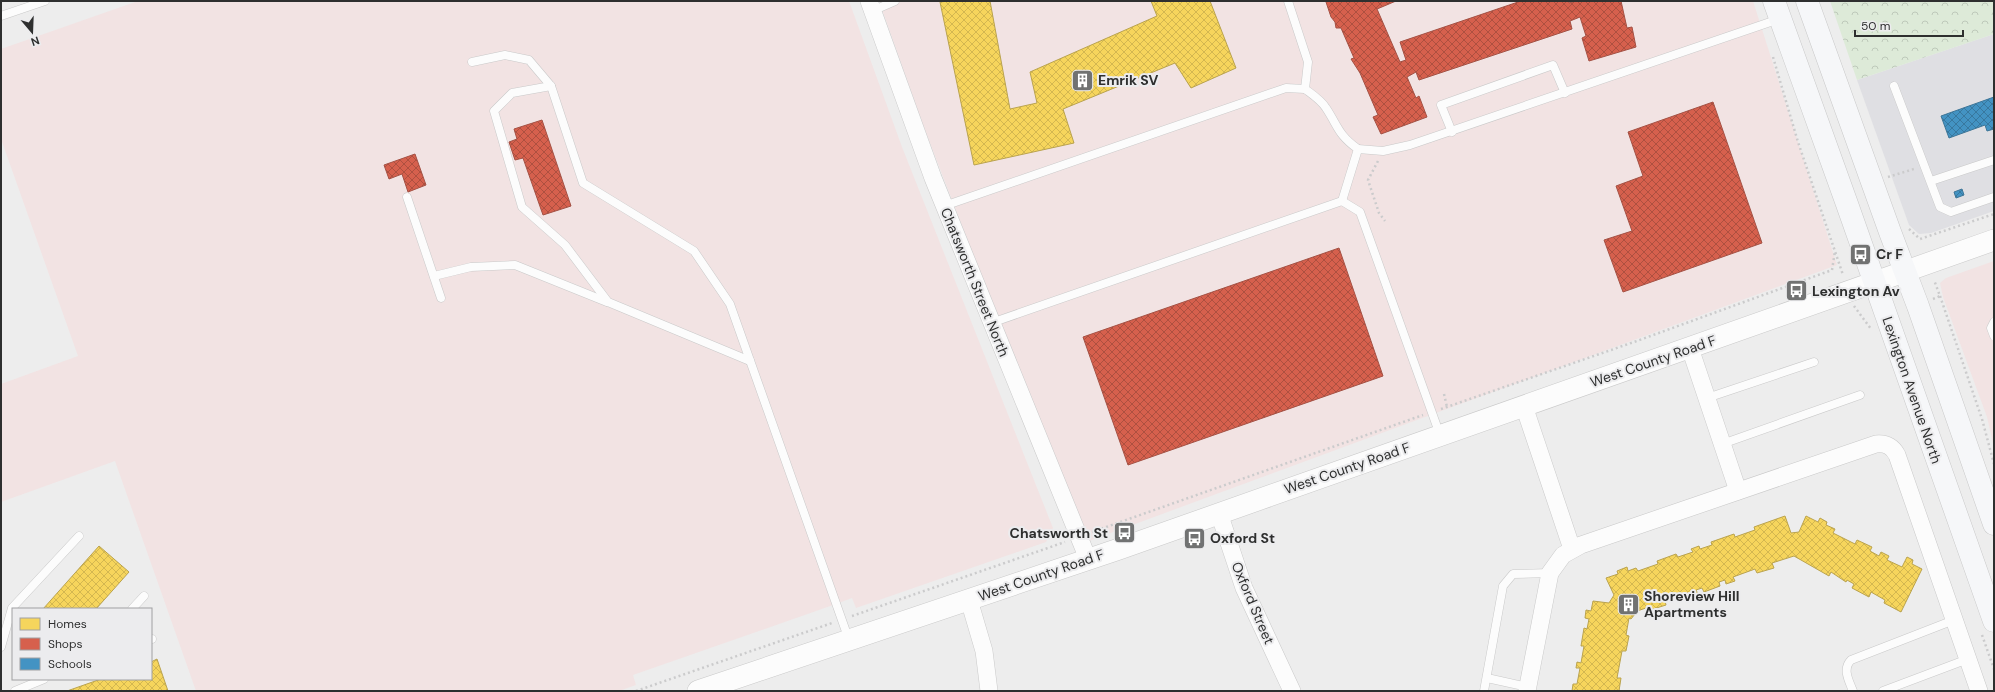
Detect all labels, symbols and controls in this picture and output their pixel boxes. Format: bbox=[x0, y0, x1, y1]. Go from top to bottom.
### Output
north arrow bbox=[12, 12, 52, 52]
scale bar bbox=[1855, 12, 1963, 38]
text: 50 m bbox=[1861, 18, 1890, 34]
text: N bbox=[29, 34, 41, 49]
building icon: Emrik SV bbox=[1069, 67, 1095, 93]
place label: Emrik SV bbox=[1098, 71, 1158, 89]
street label: Chatsworth Street North bbox=[937, 205, 1013, 359]
bus stop icon: Cr F bbox=[1847, 241, 1873, 267]
place label: Cr F bbox=[1876, 245, 1903, 263]
bus stop icon: Lexington Av bbox=[1783, 278, 1809, 304]
place label: Lexington Av bbox=[1812, 282, 1900, 300]
street label: Lexington Avenue North bbox=[1878, 314, 1946, 466]
street label: West County Road F bbox=[1588, 331, 1719, 391]
street label: West County Road F bbox=[1282, 438, 1413, 498]
bus stop icon: Chatsworth St bbox=[1111, 520, 1137, 546]
place label: Chatsworth St bbox=[1010, 524, 1108, 542]
bus stop icon: Oxford St bbox=[1181, 525, 1207, 551]
place label: Oxford St bbox=[1210, 529, 1275, 547]
street label: West County Road F bbox=[976, 545, 1107, 605]
street label: Oxford Street bbox=[1228, 559, 1278, 647]
place label: Shoreview Hill Apartments bbox=[1644, 587, 1739, 621]
building icon: Shoreview Hill Apartments bbox=[1616, 591, 1642, 617]
legend bbox=[12, 608, 152, 680]
text: Homes bbox=[48, 616, 87, 632]
text: Shops bbox=[48, 636, 83, 652]
text: Schools bbox=[48, 656, 92, 672]

